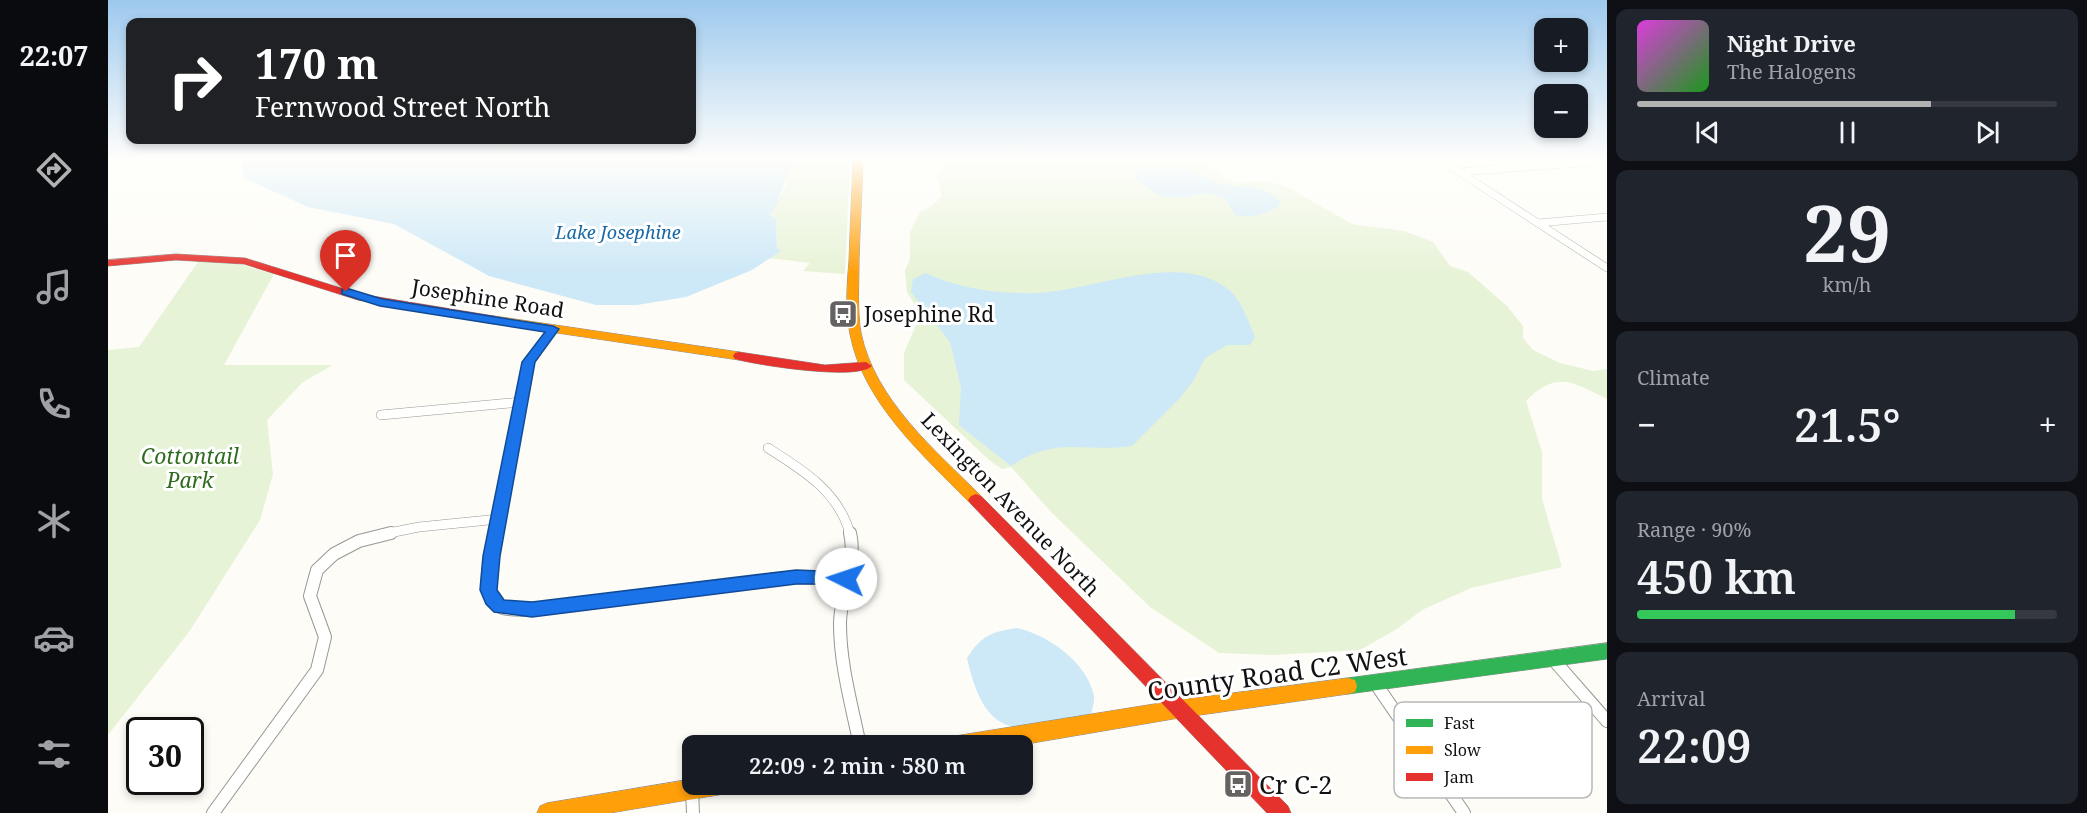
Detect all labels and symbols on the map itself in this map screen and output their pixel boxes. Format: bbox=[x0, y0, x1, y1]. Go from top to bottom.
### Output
water label: Lake Josephine bbox=[554, 220, 681, 244]
pin bbox=[320, 230, 371, 292]
street label: Josephine Road bbox=[409, 272, 566, 324]
bus stop icon: Josephine Rd bbox=[827, 298, 859, 330]
place label: Josephine Rd bbox=[863, 300, 994, 328]
street label: Lexington Avenue North bbox=[916, 406, 1106, 602]
park label: Cottontail Park bbox=[141, 442, 240, 494]
position arrow bbox=[814, 547, 878, 611]
street label: County Road C2 West bbox=[1145, 637, 1409, 709]
legend bbox=[1394, 702, 1592, 798]
text: Fast bbox=[1444, 712, 1475, 734]
speed limit sign: 30 bbox=[126, 717, 204, 795]
text: Slow bbox=[1444, 739, 1481, 761]
place label: Cr C-2 bbox=[1259, 766, 1333, 802]
text: Jam bbox=[1443, 766, 1474, 788]
bus stop icon: Cr C-2 bbox=[1222, 768, 1254, 800]

